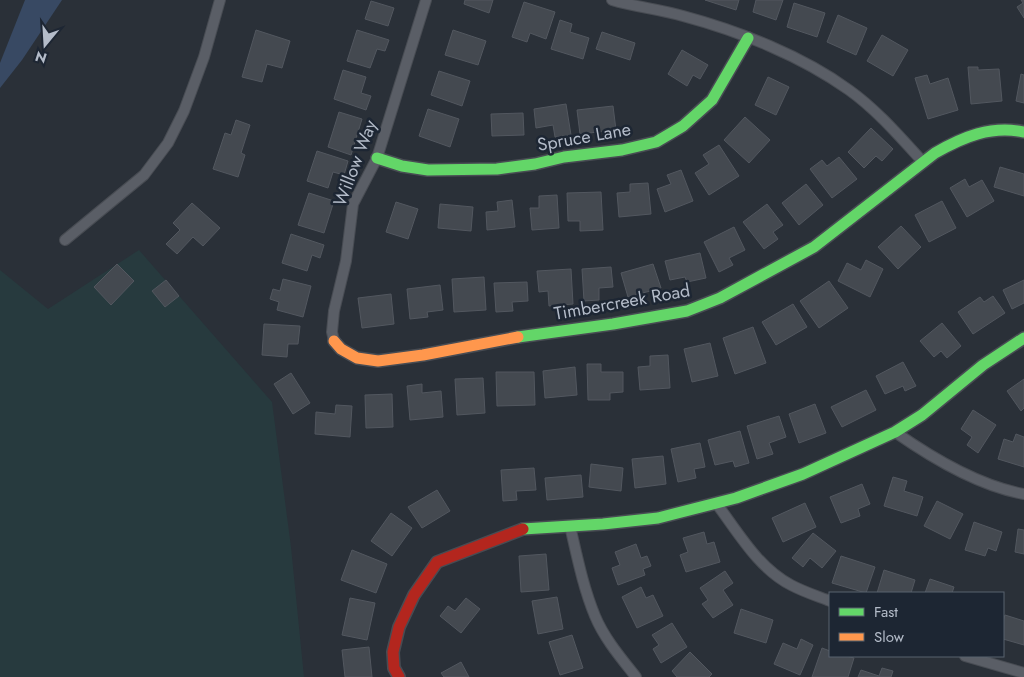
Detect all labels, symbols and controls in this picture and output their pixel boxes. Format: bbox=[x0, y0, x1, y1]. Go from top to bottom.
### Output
north arrow bbox=[20, 20, 70, 70]
text: N bbox=[33, 46, 49, 69]
street label: Willow Way bbox=[327, 116, 383, 210]
street label: Spruce Lane bbox=[535, 116, 633, 158]
street label: Timbercreek Road bbox=[552, 277, 692, 327]
legend bbox=[829, 592, 1004, 657]
text: Fast bbox=[874, 601, 898, 623]
text: Slow bbox=[874, 626, 905, 648]

